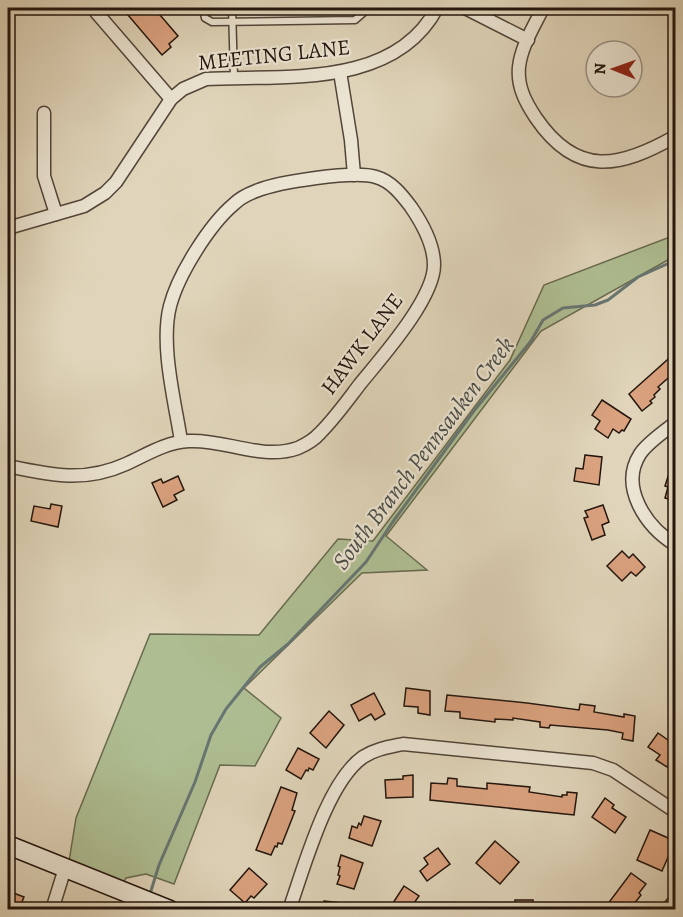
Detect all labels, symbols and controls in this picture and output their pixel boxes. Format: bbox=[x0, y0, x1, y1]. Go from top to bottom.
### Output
street label: MEETING LANE bbox=[196, 32, 352, 78]
north arrow bbox=[584, 39, 644, 99]
text: N bbox=[589, 62, 611, 75]
street label: HAWK LANE bbox=[314, 287, 410, 401]
water label: South Branch Pennsauken Creek bbox=[325, 330, 521, 576]

